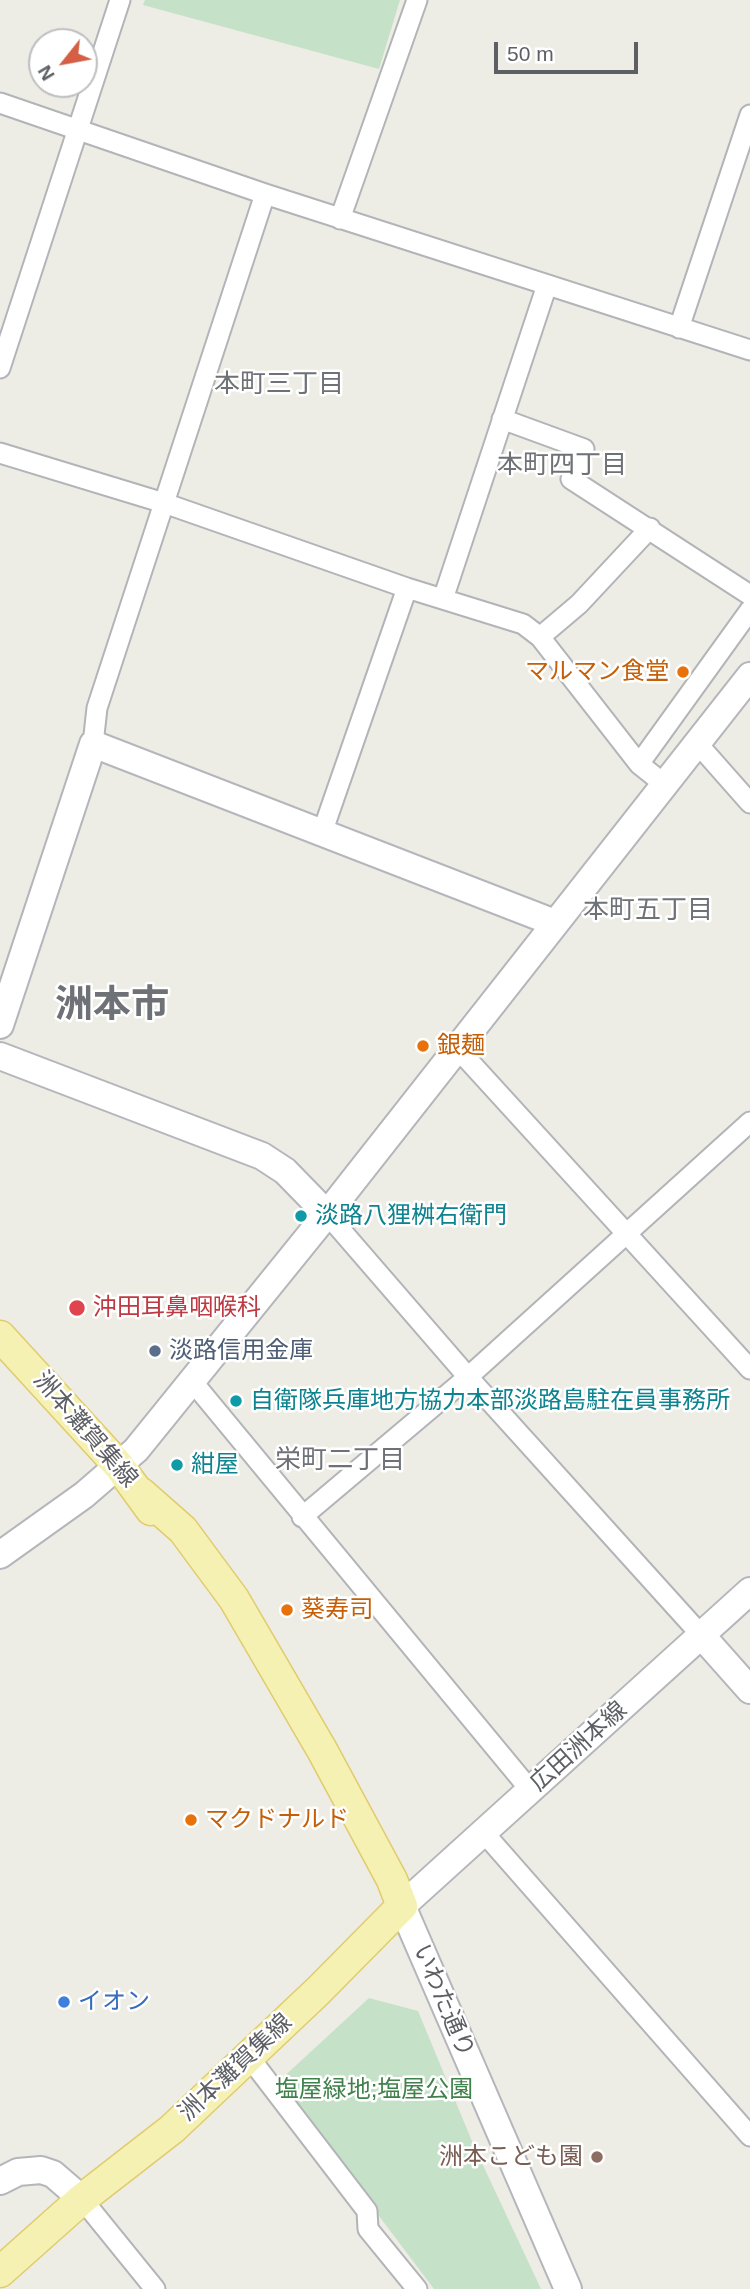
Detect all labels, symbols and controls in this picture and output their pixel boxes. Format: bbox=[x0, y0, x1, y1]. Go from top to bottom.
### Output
north arrow bbox=[28, 28, 98, 98]
scale bar bbox=[498, 28, 642, 72]
text: 50 m bbox=[507, 42, 554, 65]
text: N bbox=[34, 62, 59, 84]
district label: 本町三丁目 bbox=[214, 369, 344, 401]
district label: 本町四丁目 bbox=[497, 450, 627, 482]
place label: マルマン食堂 bbox=[525, 658, 669, 686]
marker: マルマン食堂 bbox=[675, 664, 691, 680]
district label: 本町五丁目 bbox=[583, 895, 713, 927]
district label: 洲本市 bbox=[55, 984, 169, 1030]
place label: 銀麺 bbox=[437, 1032, 485, 1060]
marker: 銀麺 bbox=[415, 1038, 431, 1054]
place label: 淡路八狸桝右衛門 bbox=[315, 1202, 507, 1230]
marker: 淡路八狸桝右衛門 bbox=[293, 1208, 309, 1224]
place label: 沖田耳鼻咽喉科 bbox=[93, 1294, 261, 1322]
marker: 沖田耳鼻咽喉科 bbox=[67, 1298, 87, 1318]
place label: 淡路信用金庫 bbox=[169, 1337, 313, 1365]
marker: 淡路信用金庫 bbox=[147, 1343, 163, 1359]
street label: 洲本灘賀集線 bbox=[27, 1366, 143, 1494]
place label: 自衛隊兵庫地方協力本部淡路島駐在員事務所 bbox=[250, 1387, 730, 1415]
marker: 自衛隊兵庫地方協力本部淡路島駐在員事務所 bbox=[228, 1393, 244, 1409]
district label: 栄町二丁目 bbox=[275, 1445, 405, 1477]
place label: 紺屋 bbox=[191, 1451, 239, 1479]
marker: 紺屋 bbox=[169, 1457, 185, 1473]
place label: 葵寿司 bbox=[301, 1596, 373, 1624]
marker: 葵寿司 bbox=[279, 1602, 295, 1618]
street label: 広田洲本線 bbox=[525, 1696, 633, 1798]
place label: マクドナルド bbox=[205, 1806, 349, 1834]
marker: マクドナルド bbox=[183, 1812, 199, 1828]
street label: いわた通り bbox=[406, 1940, 480, 2062]
place label: イオン bbox=[78, 1988, 150, 2016]
marker: イオン bbox=[56, 1994, 72, 2010]
street label: 洲本灘賀集線 bbox=[174, 2008, 298, 2128]
park label: 塩屋緑地;塩屋公園 bbox=[275, 2076, 473, 2104]
place label: 洲本こども園 bbox=[439, 2143, 583, 2171]
marker: 洲本こども園 bbox=[589, 2149, 605, 2165]

